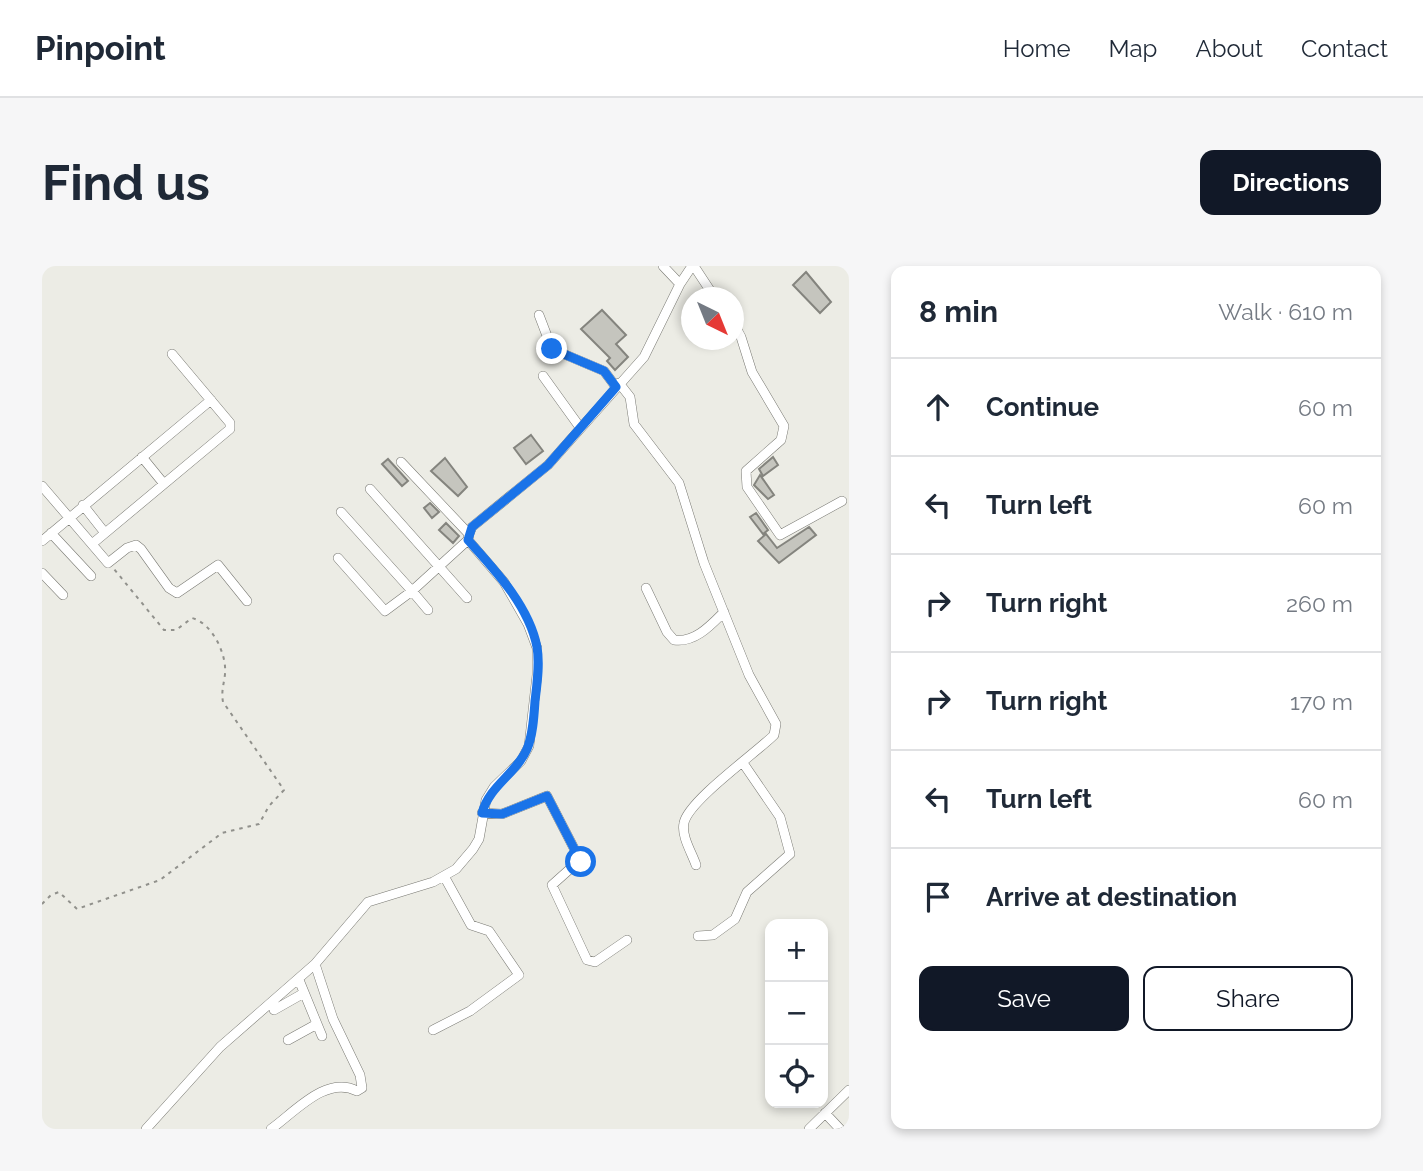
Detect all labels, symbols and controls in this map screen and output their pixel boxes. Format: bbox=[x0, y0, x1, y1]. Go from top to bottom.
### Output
text: Pinpoint bbox=[35, 29, 166, 68]
text: Home bbox=[1003, 34, 1071, 63]
text: Map bbox=[1109, 34, 1157, 63]
text: About bbox=[1195, 34, 1263, 63]
text: Contact bbox=[1301, 34, 1388, 63]
button: Directions bbox=[1200, 150, 1381, 215]
text: Find us bbox=[42, 154, 210, 211]
north arrow bbox=[681, 287, 744, 350]
text: 8 min bbox=[919, 294, 998, 329]
text: Walk · 610 m bbox=[1218, 298, 1353, 325]
route end bbox=[536, 333, 567, 364]
icon: ahead bbox=[919, 388, 957, 426]
text: Continue bbox=[986, 392, 1099, 422]
text: 60 m bbox=[1298, 394, 1353, 421]
icon: left bbox=[919, 486, 957, 524]
text: Turn left bbox=[986, 490, 1092, 520]
text: 60 m bbox=[1298, 492, 1353, 519]
icon: right bbox=[919, 584, 957, 622]
text: Turn right bbox=[986, 588, 1107, 618]
text: 260 m bbox=[1286, 590, 1353, 617]
icon: right bbox=[919, 682, 957, 720]
text: Turn right bbox=[986, 686, 1107, 716]
text: 170 m bbox=[1290, 688, 1353, 715]
icon: left bbox=[919, 780, 957, 818]
text: Turn left bbox=[986, 784, 1092, 814]
text: 60 m bbox=[1298, 786, 1353, 813]
route start bbox=[565, 846, 596, 877]
icon: arrive bbox=[919, 878, 957, 916]
text: Arrive at destination bbox=[986, 882, 1237, 912]
map controls bbox=[765, 919, 828, 1108]
button: + bbox=[765, 919, 828, 982]
button: Save bbox=[919, 966, 1129, 1031]
button: Share bbox=[1143, 966, 1353, 1031]
button: − bbox=[765, 982, 828, 1045]
button: locate bbox=[765, 1045, 828, 1108]

